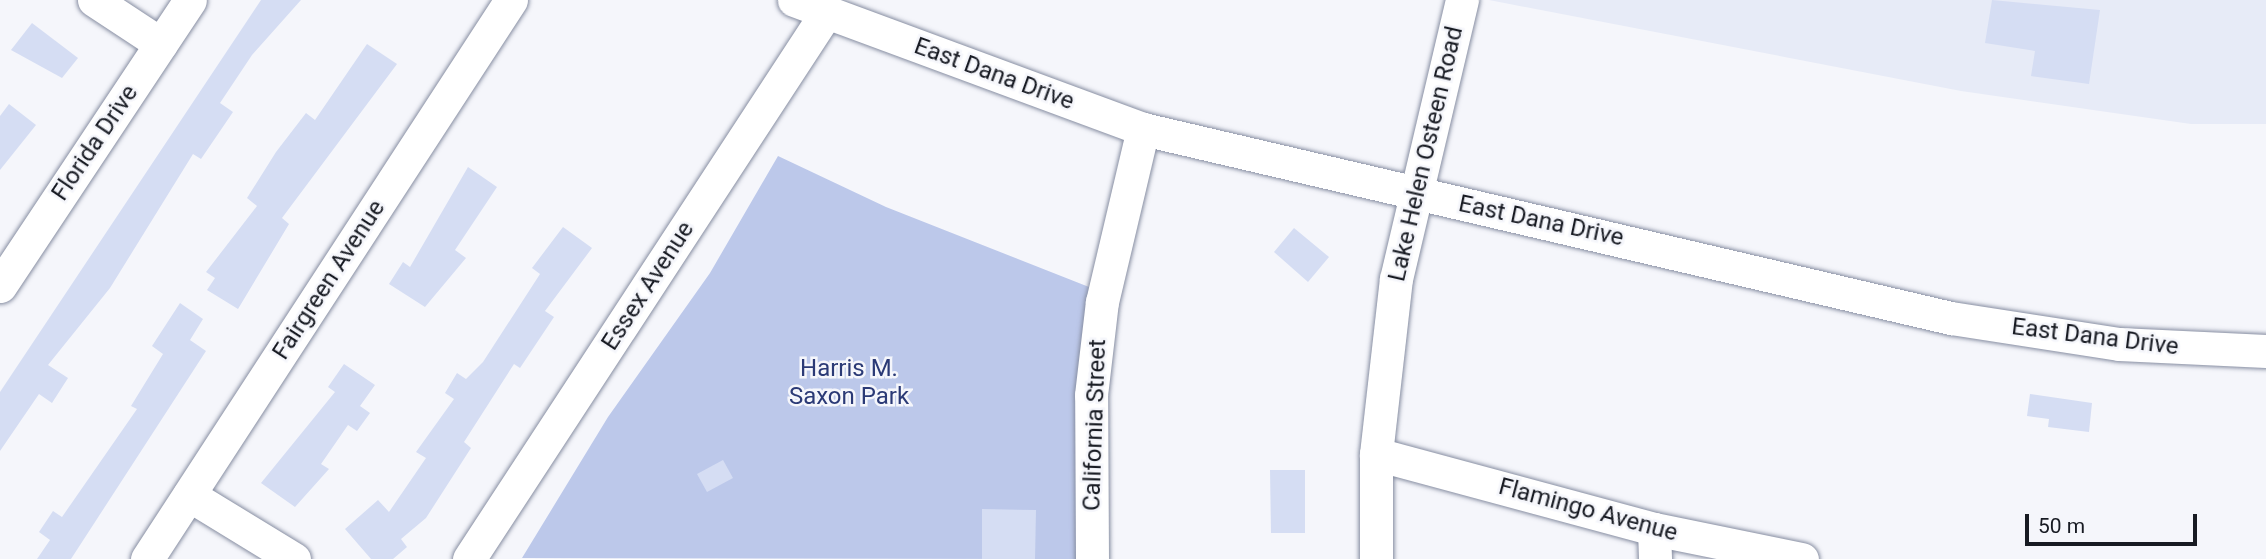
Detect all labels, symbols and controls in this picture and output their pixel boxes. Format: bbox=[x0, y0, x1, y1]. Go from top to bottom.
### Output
street label: Lake Helen Osteen Road bbox=[1383, 24, 1469, 284]
street label: East Dana Drive bbox=[910, 32, 1078, 116]
street label: Florida Drive bbox=[46, 80, 144, 206]
street label: East Dana Drive bbox=[1456, 189, 1626, 253]
street label: Fairgreen Avenue bbox=[267, 195, 391, 365]
street label: Essex Avenue bbox=[596, 216, 700, 356]
street label: East Dana Drive bbox=[2010, 312, 2180, 362]
street label: California Street bbox=[1078, 339, 1112, 511]
park label: Harris M. Saxon Park bbox=[789, 355, 909, 411]
street label: Flamingo Avenue bbox=[1495, 472, 1681, 548]
scale bar bbox=[2028, 500, 2200, 544]
text: 50 m bbox=[2038, 514, 2085, 538]

